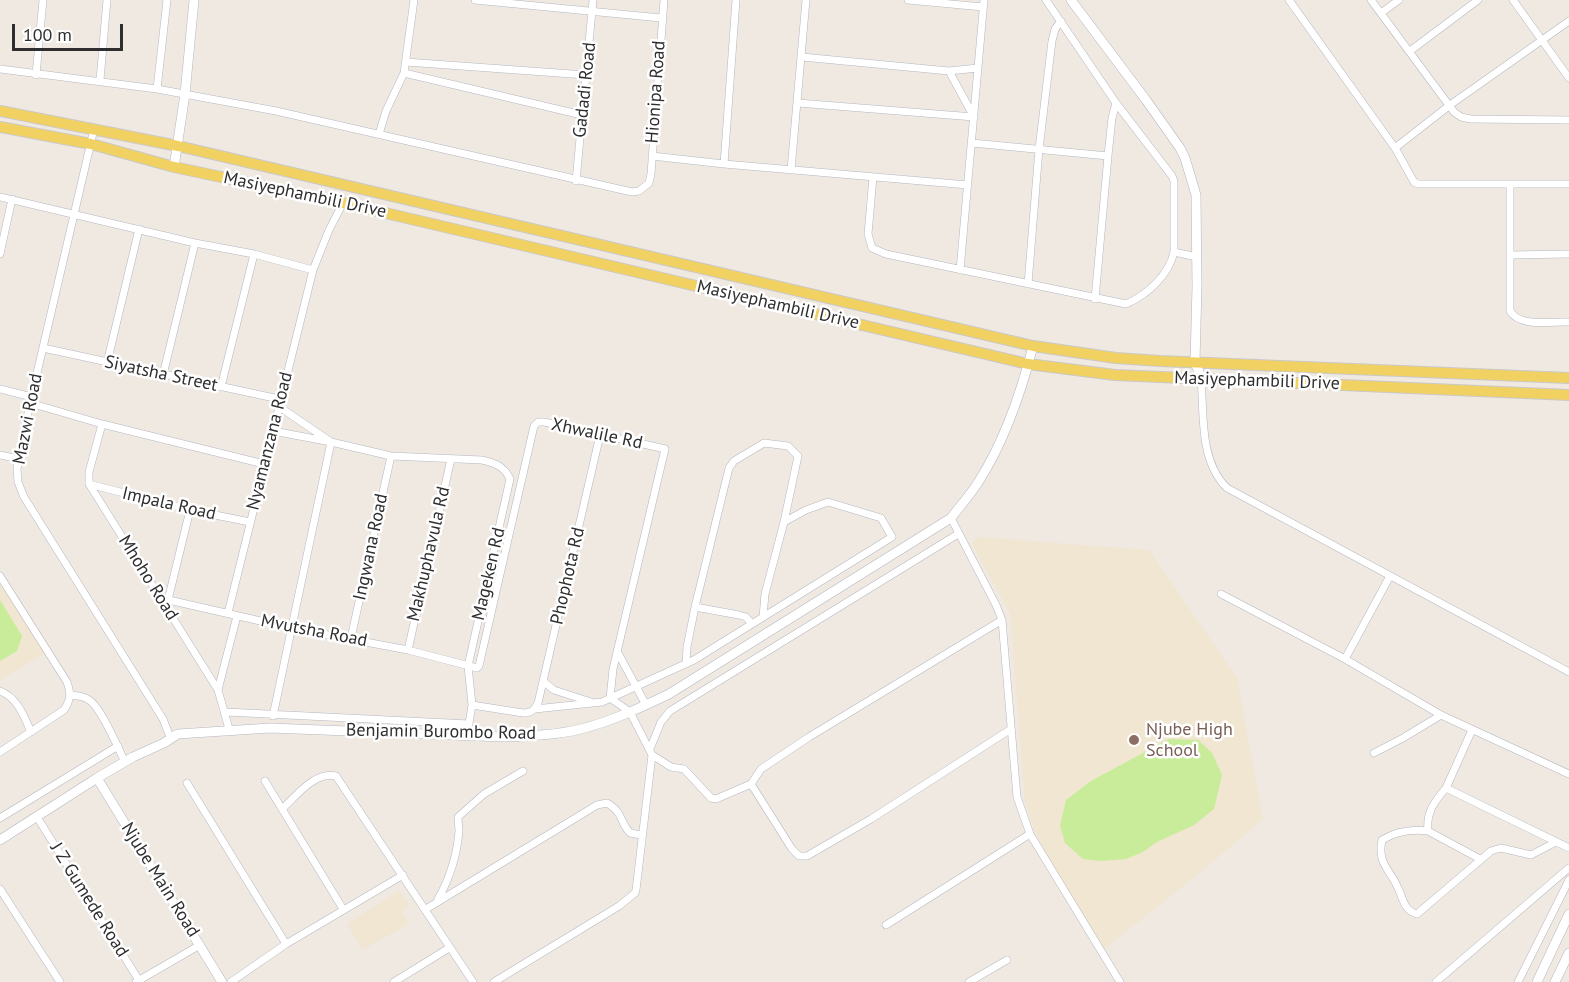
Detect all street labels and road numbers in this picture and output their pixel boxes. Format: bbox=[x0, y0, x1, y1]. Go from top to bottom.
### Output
street label: Hionipa Road bbox=[642, 40, 670, 144]
street label: Gadadi Road bbox=[569, 41, 601, 139]
street label: Masiyephambili Drive bbox=[222, 167, 388, 223]
street label: Masiyephambili Drive bbox=[695, 276, 861, 334]
street label: Siyatsha Street bbox=[103, 351, 219, 397]
street label: Masiyephambili Drive bbox=[1174, 367, 1340, 395]
street label: Nyamanzana Road bbox=[242, 370, 298, 512]
street label: Mazwi Road bbox=[9, 372, 47, 466]
street label: Xhwalile Rd bbox=[549, 414, 645, 454]
street label: Impala Road bbox=[120, 483, 218, 525]
street label: Makhuphavula Rd bbox=[403, 485, 455, 623]
street label: Ingwana Road bbox=[349, 492, 393, 602]
street label: Mageken Rd bbox=[468, 525, 510, 623]
street label: Phophota Rd bbox=[546, 525, 590, 627]
street label: Mhoho Road bbox=[113, 532, 183, 624]
street label: Mvutsha Road bbox=[259, 610, 369, 652]
street label: Benjamin Burombo Road bbox=[346, 720, 536, 744]
street label: Njube Main Road bbox=[116, 819, 204, 941]
street label: J Z Gumede Road bbox=[45, 839, 133, 961]

